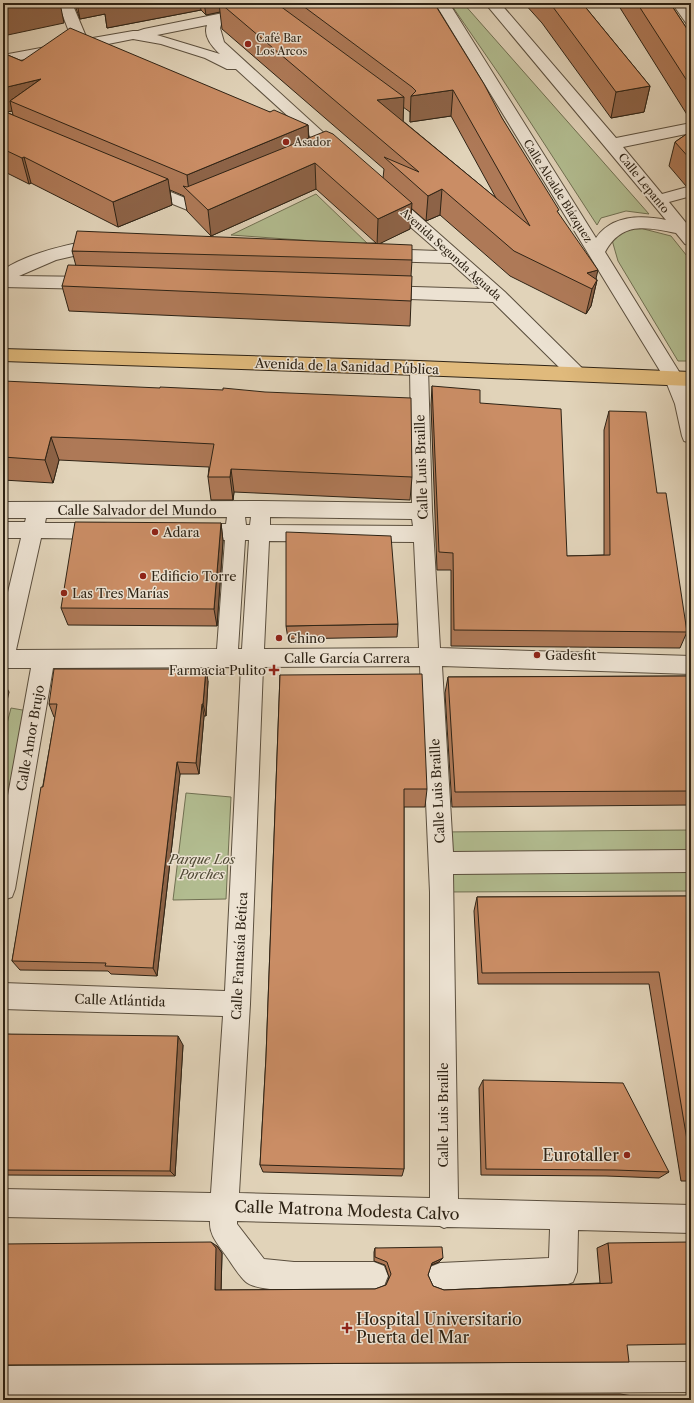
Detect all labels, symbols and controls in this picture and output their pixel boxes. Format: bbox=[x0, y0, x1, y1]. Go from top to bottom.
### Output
place label: Café Bar Los Arcos bbox=[256, 31, 307, 58]
marker: Café Bar Los Arcos bbox=[243, 39, 253, 49]
place label: Asador bbox=[293, 135, 331, 149]
marker: Asador bbox=[281, 137, 291, 147]
street label: Calle Alcalde Blázquez bbox=[521, 137, 596, 245]
street label: Calle Lepanto bbox=[615, 150, 673, 216]
street label: Avenida Segunda Aguada bbox=[397, 204, 504, 303]
street label: Avenida de la Sanidad Pública bbox=[254, 355, 439, 377]
street label: Calle Luis Braille bbox=[411, 414, 431, 520]
street label: Calle Salvador del Mundo bbox=[57, 502, 217, 518]
place label: Adara bbox=[162, 524, 200, 540]
marker: Adara bbox=[150, 527, 160, 537]
place label: Edificio Torre bbox=[151, 568, 236, 584]
marker: Edificio Torre bbox=[138, 571, 148, 581]
place label: Las Tres Marías bbox=[72, 585, 169, 601]
marker: Las Tres Marías bbox=[59, 588, 69, 598]
place label: Chino bbox=[287, 630, 325, 646]
marker: Chino bbox=[274, 633, 284, 643]
place label: Gadesfit bbox=[545, 647, 596, 663]
street label: Calle García Carrera bbox=[284, 650, 410, 666]
marker: Gadesfit bbox=[532, 650, 542, 660]
place label: Farmacia Pulito bbox=[169, 662, 266, 678]
marker: Farmacia Pulito bbox=[269, 665, 279, 675]
street label: Calle Amor Brujo bbox=[13, 684, 47, 792]
street label: Calle Luis Braille bbox=[426, 738, 448, 844]
park label: Parque Los Porches bbox=[168, 851, 235, 882]
street label: Calle Fantasía Bética bbox=[228, 891, 250, 1020]
street label: Calle Atlántida bbox=[74, 990, 166, 1010]
street label: Calle Luis Braille bbox=[435, 1062, 451, 1168]
place label: Eurotaller bbox=[542, 1145, 619, 1165]
marker: Eurotaller bbox=[622, 1150, 632, 1160]
street label: Calle Matrona Modesta Calvo bbox=[234, 1196, 460, 1224]
place label: Hospital Universitario Puerta del Mar bbox=[356, 1309, 522, 1347]
marker: Hospital Universitario Puerta del Mar bbox=[341, 1322, 353, 1334]

